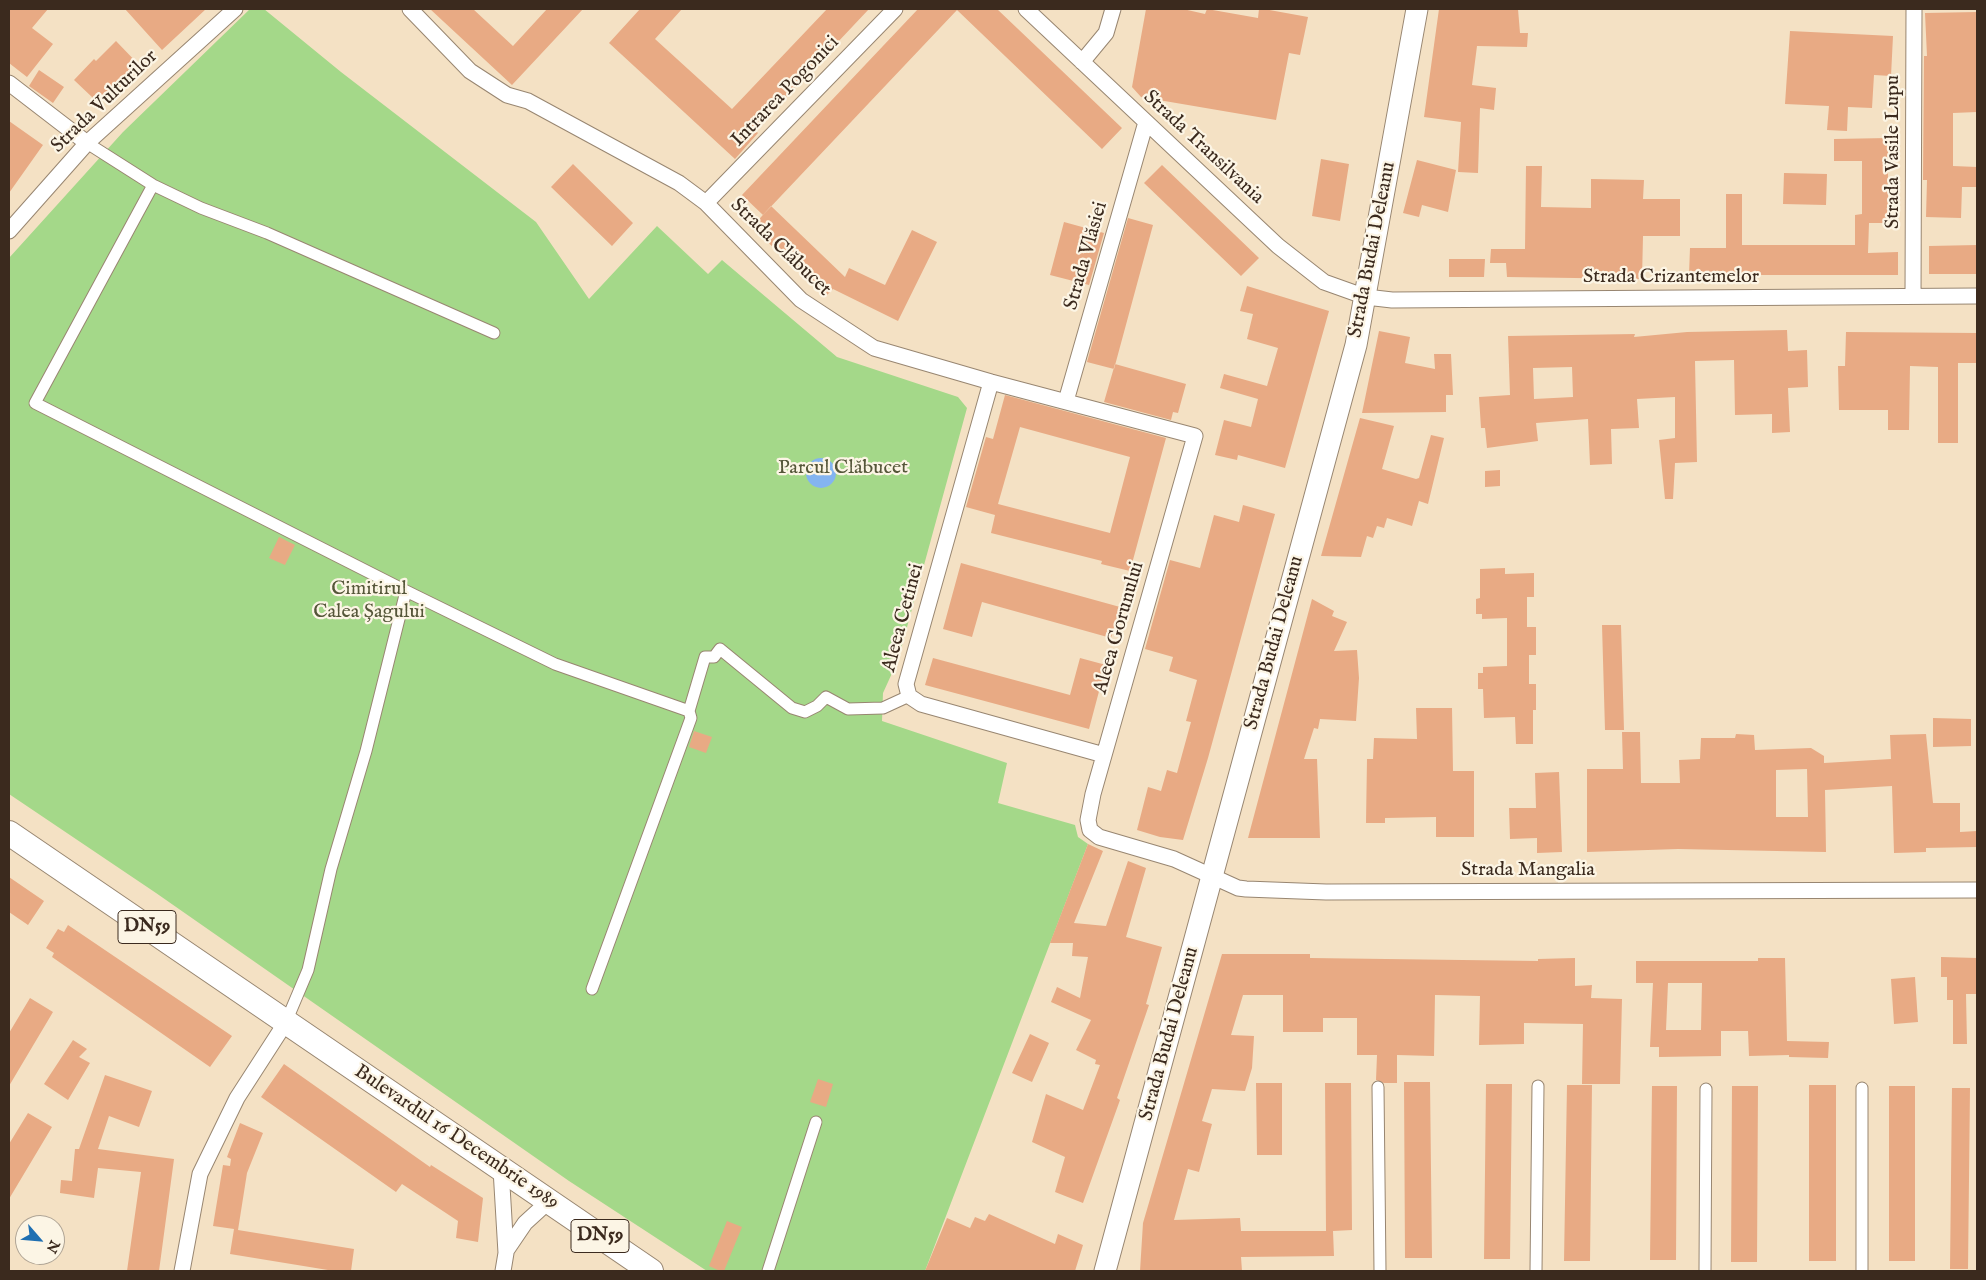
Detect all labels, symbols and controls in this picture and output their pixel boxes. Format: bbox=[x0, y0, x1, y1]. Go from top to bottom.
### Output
street label: Intrarea Pogonici bbox=[727, 32, 845, 152]
street label: Strada Vulturilor bbox=[47, 45, 163, 159]
street label: Strada Vasile Lupu bbox=[1882, 75, 1906, 229]
street label: Strada Transilvania bbox=[1138, 86, 1268, 210]
street label: Strada Budai Deleanu bbox=[1344, 160, 1402, 340]
street label: Strada Clăbucet bbox=[725, 194, 835, 302]
street label: Strada Vlăsiei bbox=[1060, 199, 1114, 313]
street label: Strada Crizantemelor bbox=[1583, 266, 1759, 290]
park label: Parcul Clăbucet bbox=[778, 457, 908, 481]
street label: Strada Budai Deleanu bbox=[1240, 554, 1310, 732]
street label: Aleea Gorunului bbox=[1090, 559, 1150, 697]
street label: Aleea Cetinei bbox=[878, 561, 930, 675]
park label: Cimitirul Calea Șagului bbox=[313, 578, 425, 625]
street label: Strada Mangalia bbox=[1461, 859, 1595, 883]
road number: DN59 bbox=[118, 910, 176, 944]
street label: Strada Budai Deleanu bbox=[1135, 945, 1205, 1123]
street label: Bulevardul 16 Decembrie 1989 bbox=[349, 1060, 563, 1216]
north arrow bbox=[15, 1215, 65, 1265]
road number: DN59 bbox=[571, 1220, 629, 1252]
text: N bbox=[42, 1237, 63, 1256]

